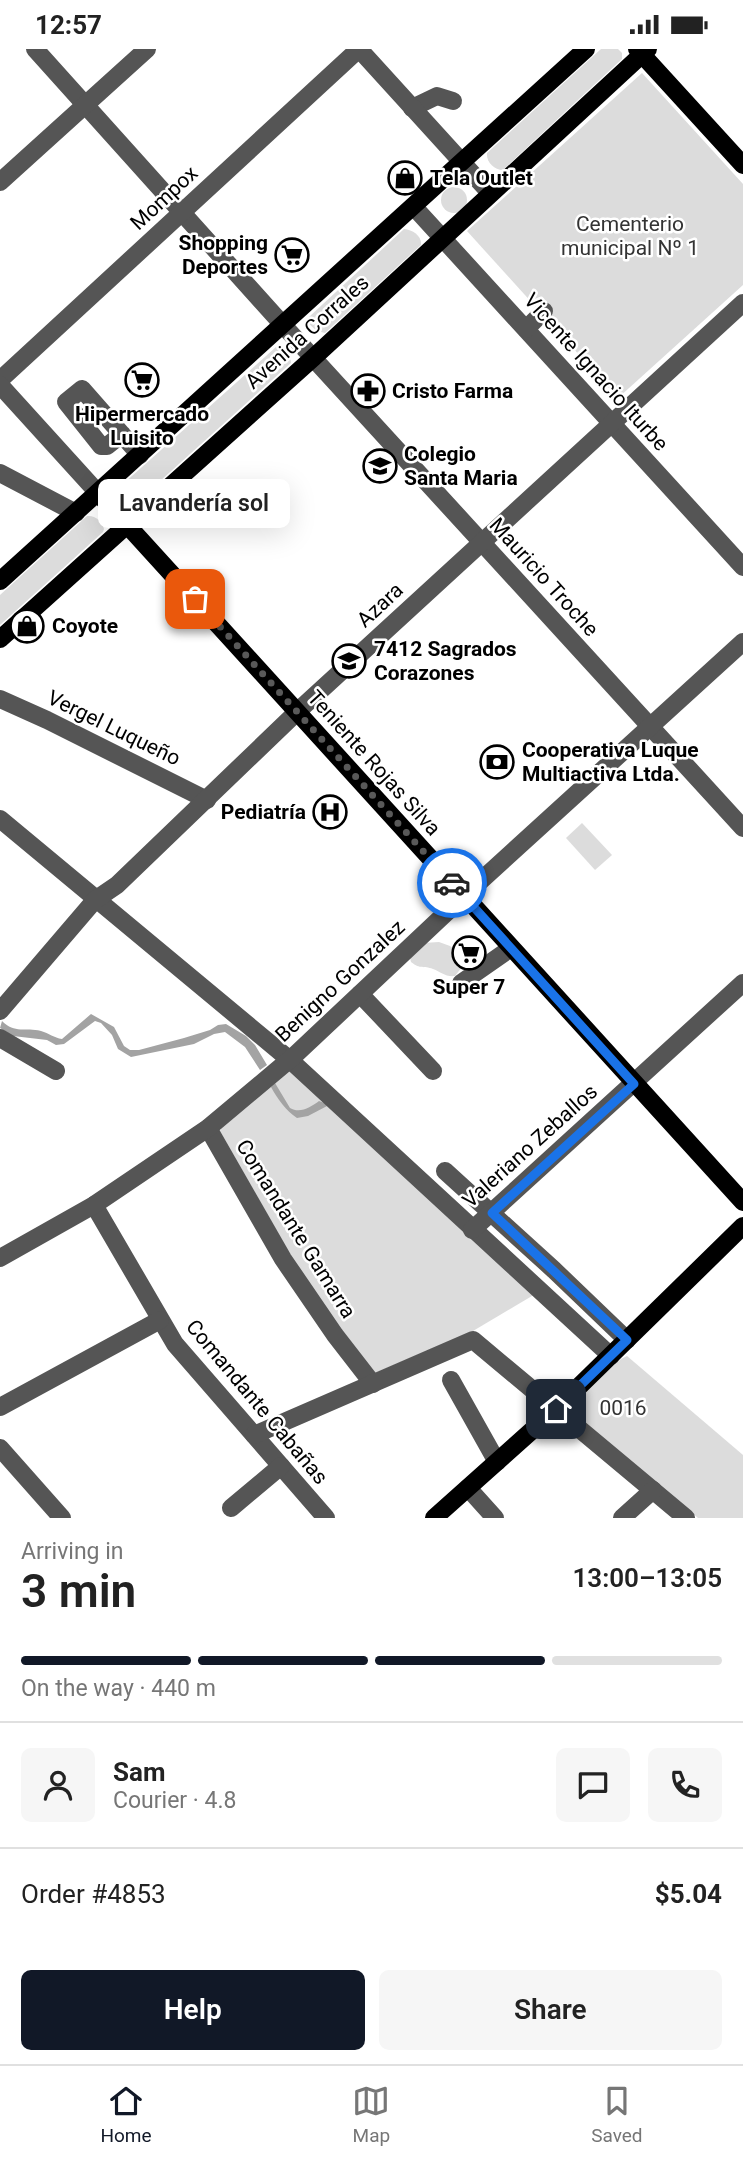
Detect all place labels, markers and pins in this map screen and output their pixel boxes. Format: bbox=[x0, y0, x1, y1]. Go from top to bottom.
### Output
shop icon: Tela Outlet bbox=[386, 159, 424, 197]
place label: Tela Outlet bbox=[430, 166, 533, 190]
place label: Shopping Deportes bbox=[179, 231, 268, 279]
supermarket icon: Shopping Deportes bbox=[273, 236, 311, 274]
supermarket icon: Hipermercado Luisito bbox=[123, 361, 161, 399]
pharmacy icon: Cristo Farma bbox=[349, 372, 387, 410]
place label: Cristo Farma bbox=[392, 379, 513, 403]
place label: Hipermercado Luisito bbox=[75, 402, 209, 450]
place label: Colegio Santa Maria bbox=[404, 442, 518, 490]
school or university icon: Colegio Santa Maria bbox=[361, 447, 399, 485]
callout: Lavandería sol bbox=[99, 480, 291, 529]
pin bbox=[165, 569, 225, 629]
shop icon: Coyote bbox=[8, 607, 46, 645]
place label: Coyote bbox=[52, 614, 118, 638]
place label: 7412 Sagrados Corazones bbox=[374, 637, 517, 685]
school or university icon: 7412 Sagrados Corazones bbox=[330, 642, 368, 680]
place label: Cooperativa Luque Multiactiva Ltda. bbox=[522, 738, 699, 786]
bank icon: Cooperativa Luque Multiactiva Ltda. bbox=[478, 743, 516, 781]
hospital icon: Pediatría bbox=[311, 793, 349, 831]
place label: Pediatría bbox=[221, 800, 306, 824]
supermarket icon: Super 7 bbox=[450, 934, 488, 972]
place label: Super 7 bbox=[433, 975, 505, 999]
pin bbox=[526, 1379, 586, 1439]

